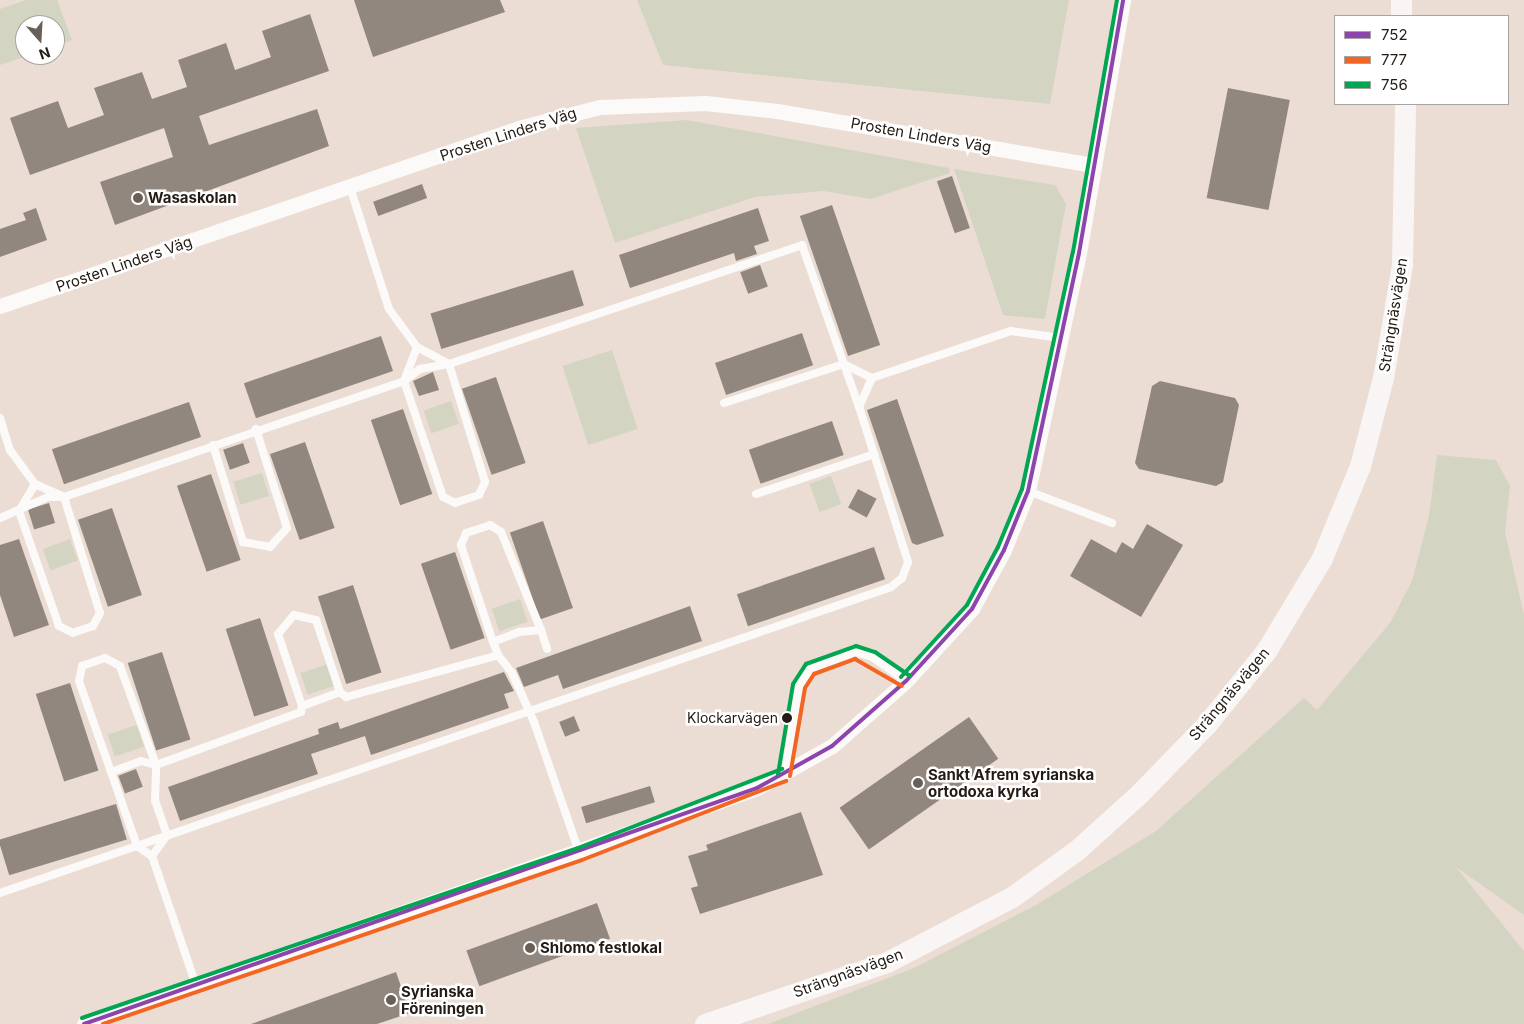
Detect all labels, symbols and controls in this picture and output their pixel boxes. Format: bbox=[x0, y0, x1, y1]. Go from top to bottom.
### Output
north arrow bbox=[15, 15, 65, 65]
legend bbox=[1334, 15, 1509, 105]
text: 752 bbox=[1381, 25, 1408, 44]
text: N bbox=[37, 44, 53, 63]
text: 777 bbox=[1381, 50, 1407, 69]
text: 756 bbox=[1381, 75, 1408, 94]
street label: Prosten Linders Väg bbox=[437, 103, 579, 165]
street label: Prosten Linders Väg bbox=[849, 114, 993, 156]
place label: Wasaskolan bbox=[148, 189, 237, 207]
marker: Wasaskolan bbox=[132, 192, 144, 204]
street label: Prosten Linders Väg bbox=[54, 232, 194, 296]
street label: Strängnäsvägen bbox=[1375, 257, 1411, 373]
street label: Strängnäsvägen bbox=[1185, 644, 1273, 744]
place label: Klockarvägen bbox=[687, 710, 778, 726]
marker: Klockarvägen bbox=[782, 713, 792, 723]
place label: Sankt Afrem syrianska ortodoxa kyrka bbox=[928, 765, 1094, 800]
marker: Sankt Afrem syrianska ortodoxa kyrka bbox=[912, 777, 924, 789]
place label: Shlomo festlokal bbox=[540, 939, 662, 957]
marker: Shlomo festlokal bbox=[524, 942, 536, 954]
street label: Strängnäsvägen bbox=[791, 945, 905, 1001]
place label: Syrianska Föreningen bbox=[401, 982, 484, 1017]
marker: Syrianska Föreningen bbox=[385, 994, 397, 1006]

